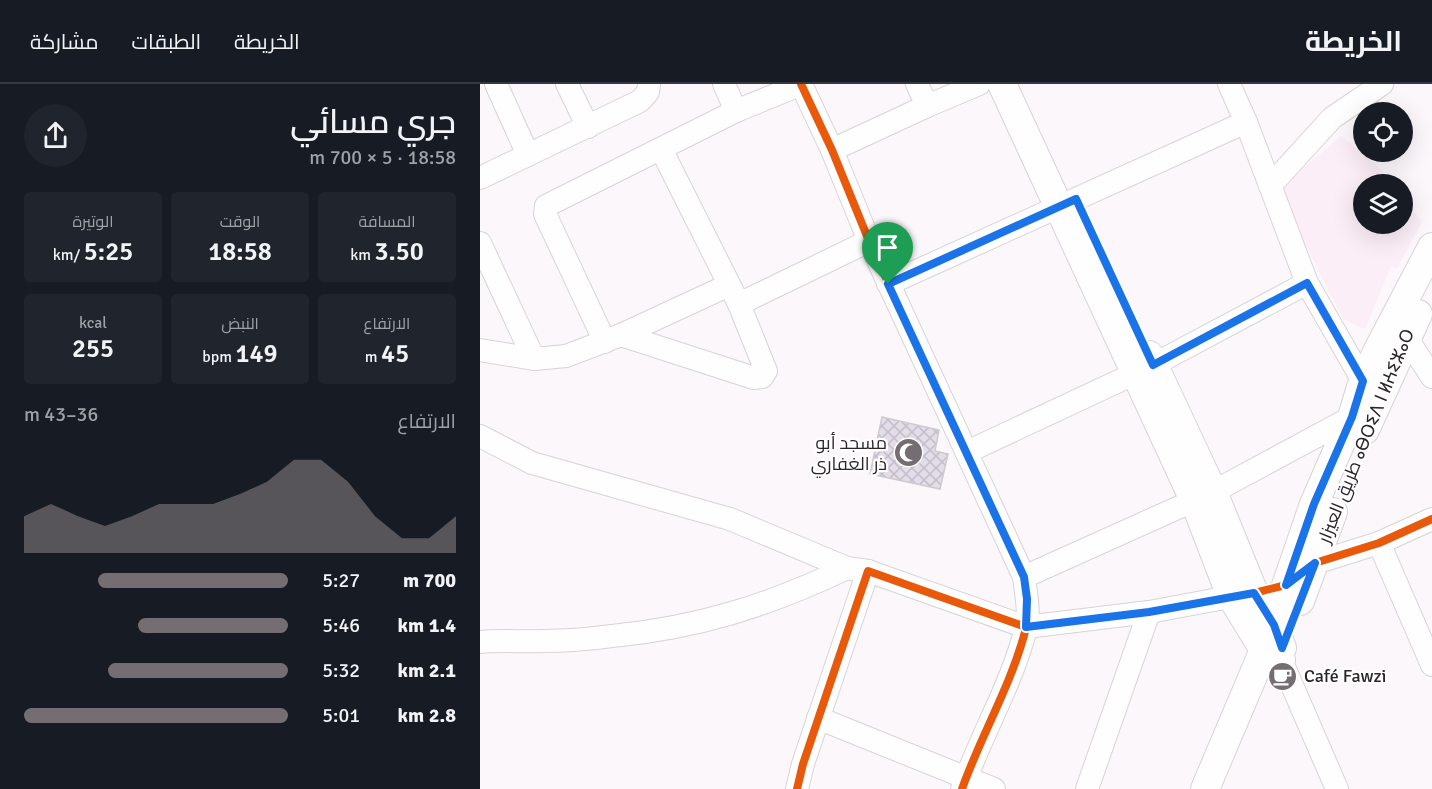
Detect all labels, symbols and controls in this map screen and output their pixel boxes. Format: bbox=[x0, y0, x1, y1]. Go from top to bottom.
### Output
text: الخريطة bbox=[1305, 25, 1402, 59]
text: مشاركة bbox=[30, 29, 99, 55]
text: الطبقات bbox=[132, 29, 201, 55]
text: الخريطة bbox=[234, 29, 300, 55]
text: جري مسائي bbox=[290, 102, 456, 143]
map controls bbox=[1353, 102, 1413, 234]
button: locate bbox=[1353, 102, 1413, 162]
button: share bbox=[24, 104, 87, 167]
text: 18:58 · 5 × 700 m bbox=[309, 145, 456, 170]
button: layers bbox=[1353, 174, 1413, 234]
text: الوتيرة bbox=[72, 212, 114, 232]
text: الوقت bbox=[220, 212, 260, 232]
text: المسافة bbox=[359, 212, 415, 232]
pin bbox=[862, 222, 913, 284]
icon: arrive bbox=[871, 231, 904, 264]
text: 5:25 bbox=[84, 236, 133, 268]
text: 18:58 bbox=[208, 236, 272, 268]
text: 3.50 bbox=[375, 236, 424, 268]
text: /km bbox=[53, 245, 84, 265]
text: km bbox=[350, 245, 375, 265]
text: kcal bbox=[79, 313, 107, 333]
text: النبض bbox=[221, 314, 259, 334]
text: الارتفاع bbox=[364, 314, 410, 334]
street label: طريق العيزار ⴰⴱⵔⵉⴷ ⵏ ⵍⵄⵉⵣⴰⵔ bbox=[1313, 326, 1420, 548]
text: 255 bbox=[72, 333, 114, 365]
text: 149 bbox=[236, 338, 278, 370]
text: 45 bbox=[381, 338, 409, 370]
text: bpm bbox=[202, 347, 236, 367]
text: m bbox=[365, 347, 381, 367]
text: 36–43 m bbox=[24, 402, 98, 427]
text: الارتفاع bbox=[397, 409, 456, 434]
place label: مسجد أبو ذر الغفاري bbox=[811, 432, 887, 478]
mosque icon: مسجد أبو ذر الغفاري bbox=[892, 437, 924, 469]
text: 5:27 bbox=[322, 568, 360, 593]
text: 700 m bbox=[403, 568, 456, 593]
text: 5:46 bbox=[322, 613, 360, 638]
text: 1.4 km bbox=[398, 613, 456, 638]
text: 5:32 bbox=[322, 658, 360, 683]
text: 2.1 km bbox=[398, 658, 456, 683]
cafe icon: Café Fawzi bbox=[1267, 660, 1299, 692]
place label: Café Fawzi bbox=[1304, 665, 1386, 687]
text: 5:01 bbox=[322, 703, 360, 728]
text: 2.8 km bbox=[398, 703, 456, 728]

